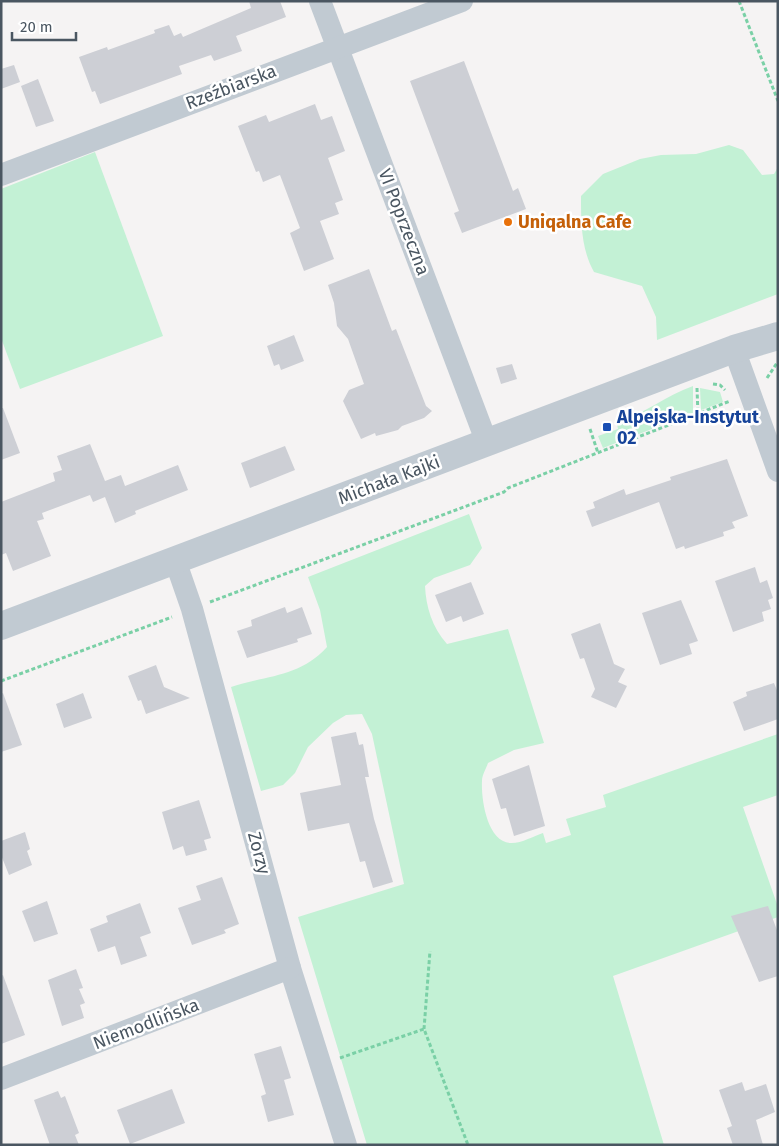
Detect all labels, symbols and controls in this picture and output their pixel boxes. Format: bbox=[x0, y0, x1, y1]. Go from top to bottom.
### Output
scale bar bbox=[12, 10, 76, 42]
text: 20 m bbox=[20, 18, 53, 36]
street label: Rzeźbiarska bbox=[182, 60, 280, 114]
street label: VI Poprzeczna bbox=[374, 166, 434, 278]
place label: Uniqalna Cafe bbox=[518, 211, 632, 233]
marker: Uniqalna Cafe bbox=[502, 216, 514, 228]
place label: Alpejska-Instytut 02 bbox=[616, 406, 760, 449]
marker: Alpejska-Instytut 02 bbox=[601, 421, 613, 433]
street label: Michała Kajki bbox=[335, 451, 443, 509]
street label: Zorzy bbox=[243, 829, 275, 877]
street label: Niemodlińska bbox=[90, 994, 202, 1054]

